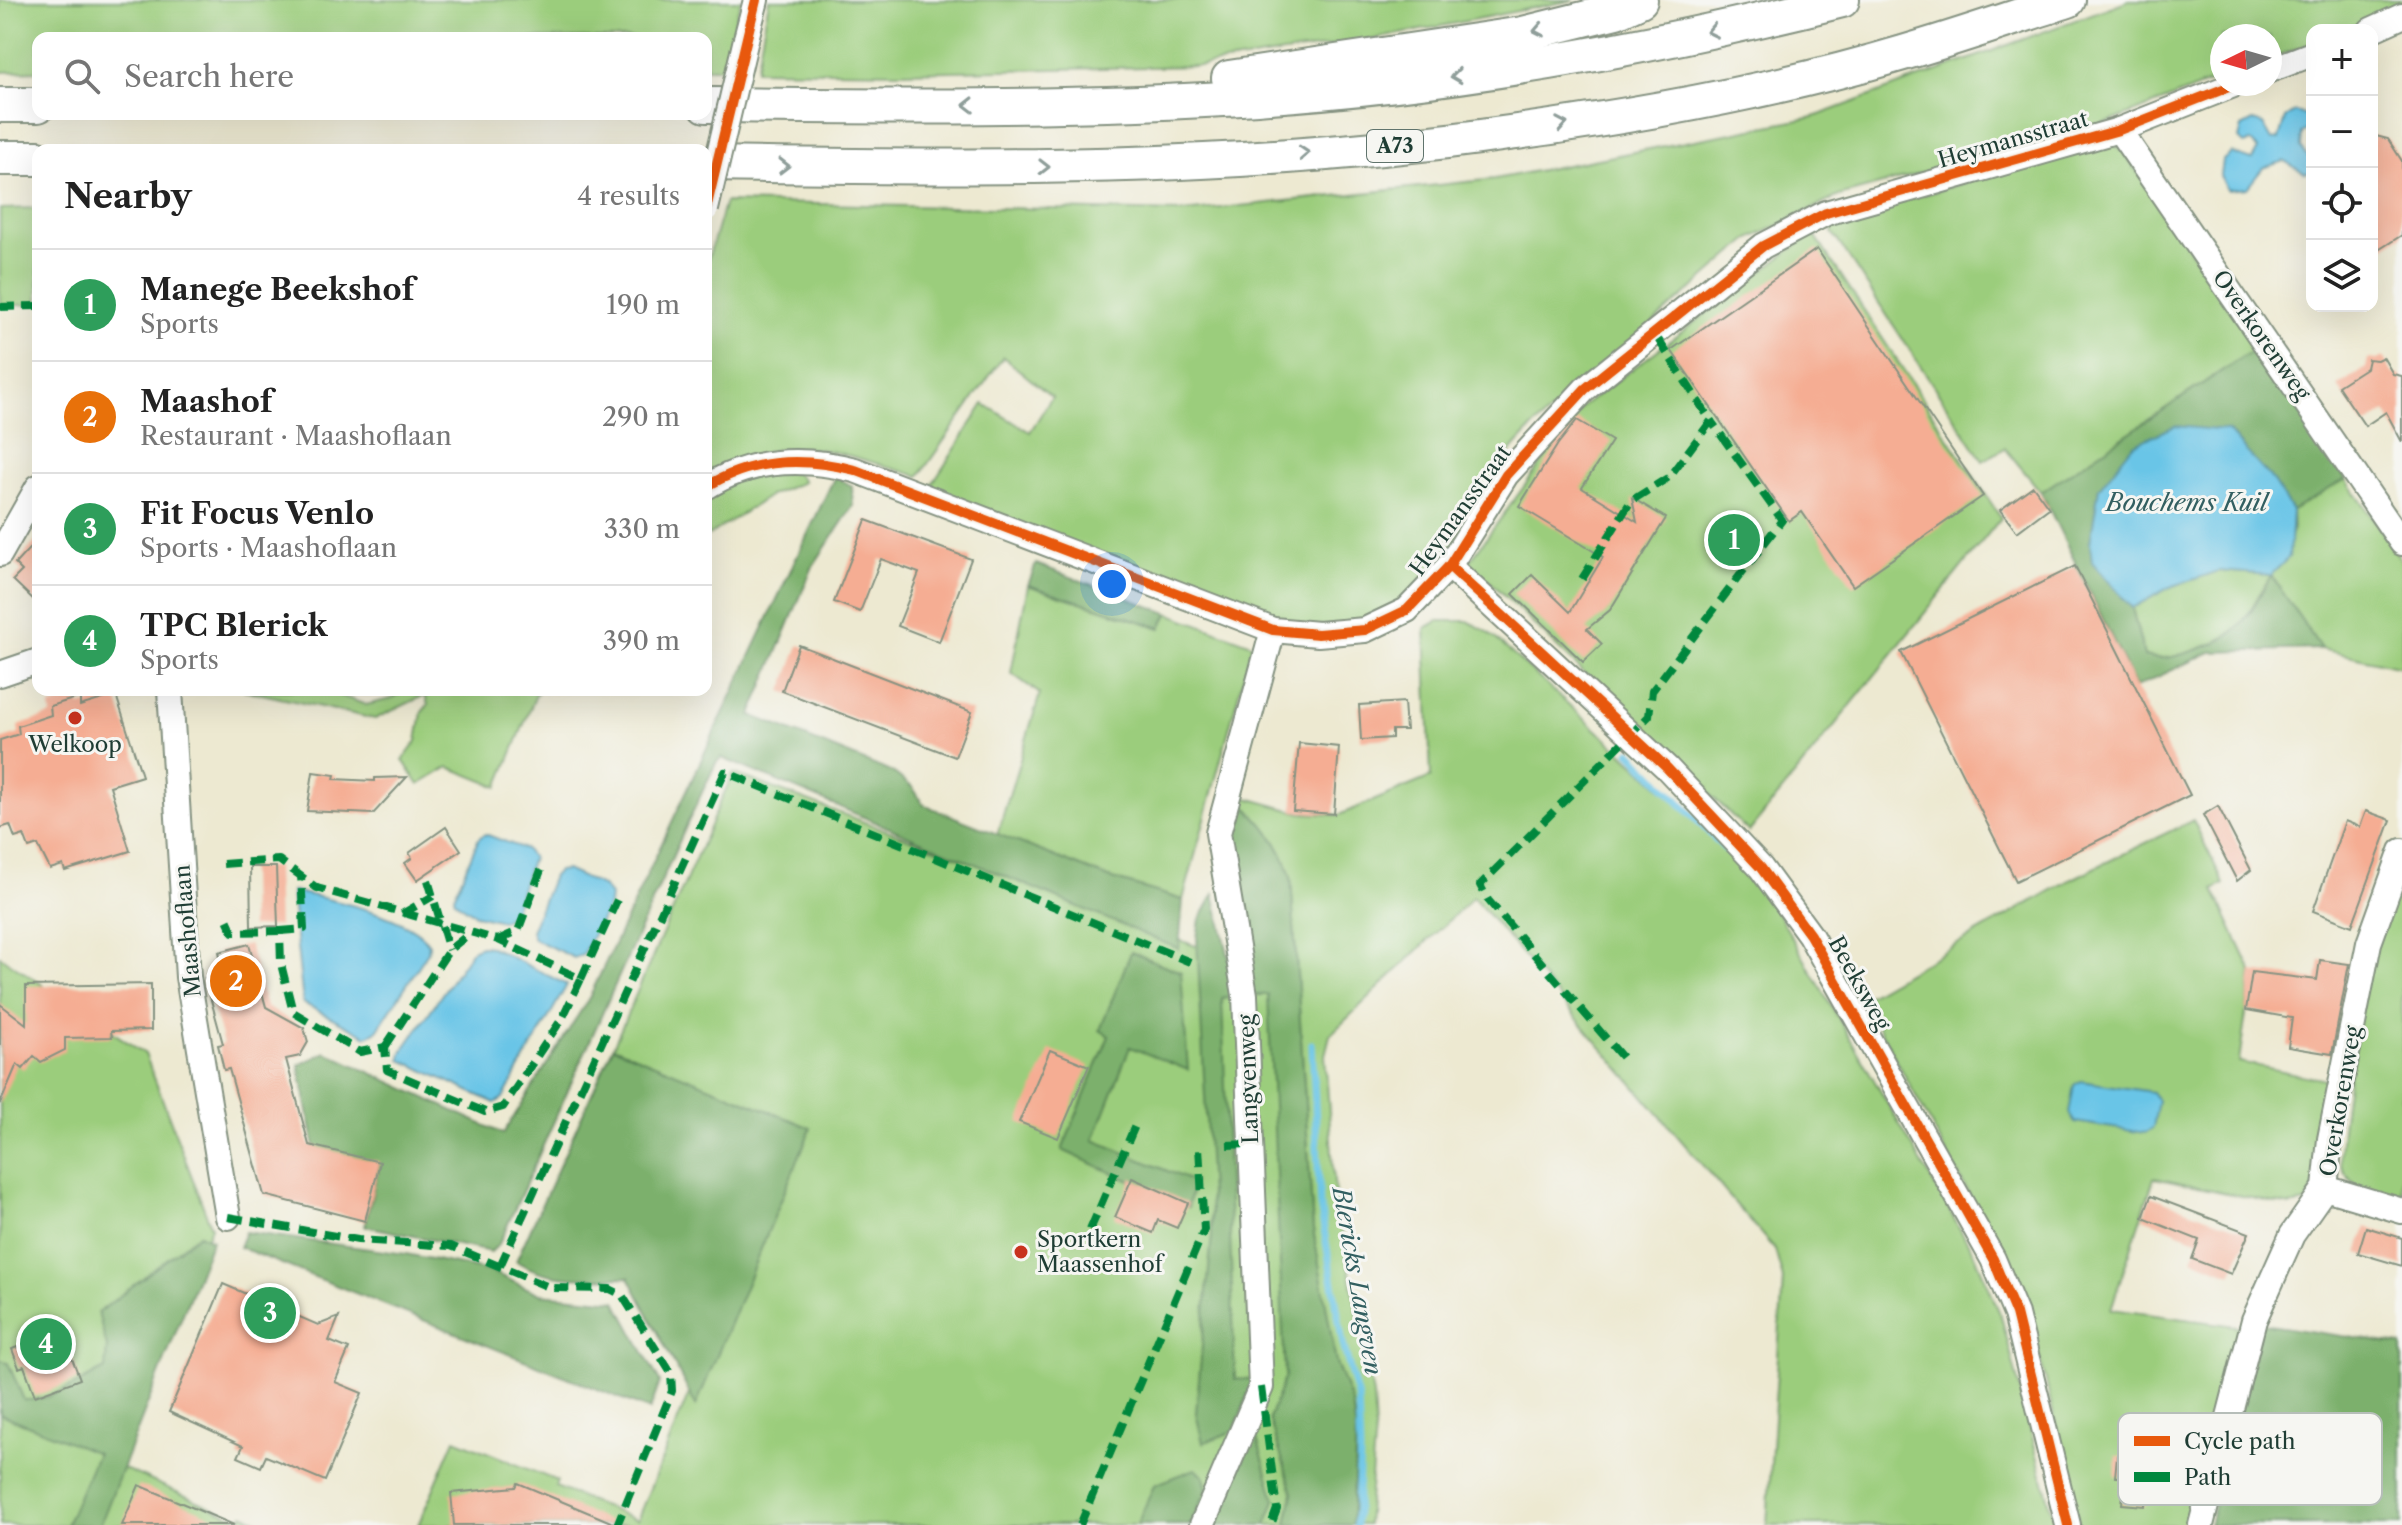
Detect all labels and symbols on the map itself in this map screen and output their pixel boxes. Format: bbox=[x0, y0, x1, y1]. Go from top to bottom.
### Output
one-way arrow bbox=[1532, 21, 1546, 38]
one-way arrow bbox=[1706, 22, 1719, 39]
north arrow bbox=[2210, 24, 2282, 96]
one-way arrow bbox=[1449, 67, 1463, 84]
one-way arrow bbox=[962, 96, 975, 113]
street label: Heymansstraat bbox=[1935, 105, 2092, 174]
one-way arrow bbox=[1555, 117, 1569, 134]
road number: A73 bbox=[1367, 130, 1423, 162]
one-way arrow bbox=[1298, 145, 1311, 162]
one-way arrow bbox=[778, 157, 791, 175]
one-way arrow bbox=[1038, 158, 1051, 176]
street label: Overkorenweg bbox=[2207, 265, 2317, 406]
street label: Heymansstraat bbox=[1404, 439, 1517, 581]
water label: Bouchems Kuil bbox=[2104, 488, 2270, 517]
pin: 1 bbox=[1708, 510, 1760, 570]
your location bbox=[1092, 564, 1132, 604]
marker: Welkoop bbox=[66, 709, 84, 727]
place label: Welkoop bbox=[27, 731, 122, 758]
street label: Maashoflaan bbox=[168, 863, 207, 998]
street label: Beeksweg bbox=[1823, 931, 1897, 1035]
pin: 2 bbox=[210, 951, 262, 1011]
street label: Langvenweg bbox=[1233, 1013, 1264, 1144]
street label: Overkorenweg bbox=[2314, 1023, 2367, 1179]
water label: Blericks Langven bbox=[1326, 1183, 1388, 1377]
place label: Sportkern Maassenhof bbox=[1037, 1226, 1166, 1278]
marker: Sportkern Maassenhof bbox=[1012, 1243, 1030, 1261]
pin: 3 bbox=[244, 1283, 296, 1343]
pin: 4 bbox=[20, 1314, 72, 1374]
legend bbox=[2118, 1413, 2382, 1505]
text: Cycle path bbox=[2184, 1428, 2296, 1455]
text: Path bbox=[2184, 1464, 2232, 1491]

